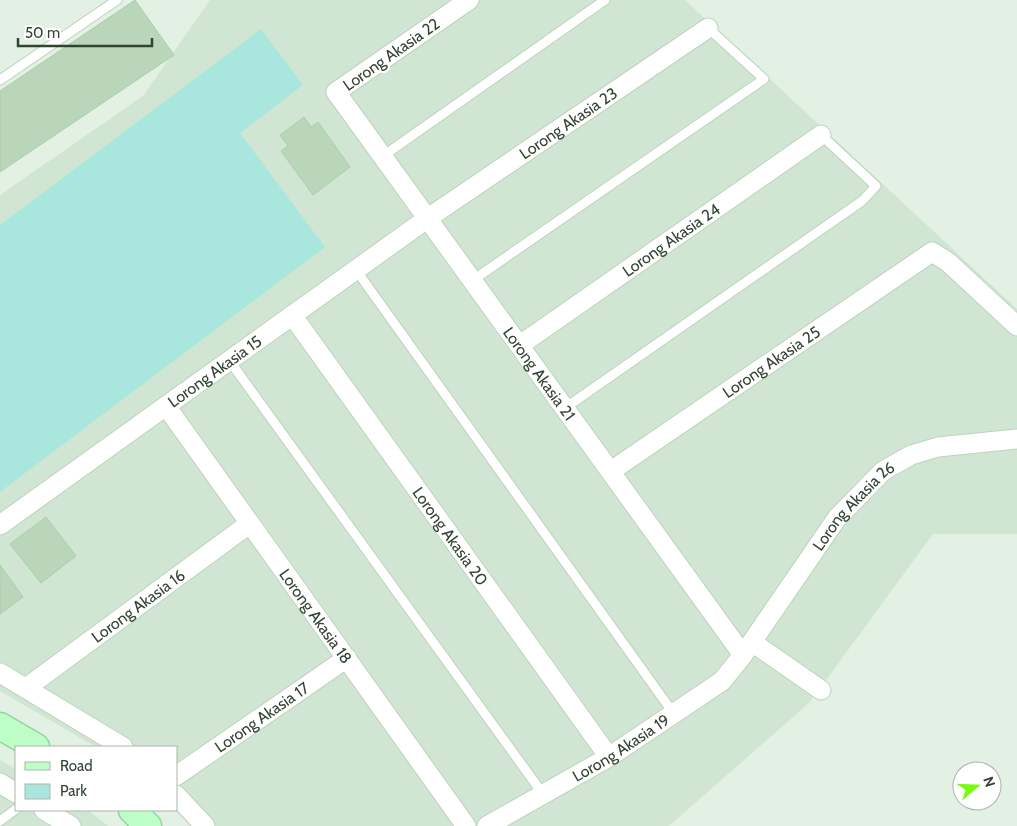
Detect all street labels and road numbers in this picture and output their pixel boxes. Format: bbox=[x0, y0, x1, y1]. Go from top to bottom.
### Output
street label: Lorong Akasia 22 bbox=[339, 14, 443, 95]
street label: Lorong Akasia 23 bbox=[516, 84, 621, 163]
street label: Lorong Akasia 24 bbox=[619, 200, 724, 281]
street label: Lorong Akasia 25 bbox=[719, 322, 824, 402]
street label: Lorong Akasia 21 bbox=[499, 323, 579, 424]
street label: Lorong Akasia 15 bbox=[164, 332, 265, 412]
street label: Lorong Akasia 26 bbox=[809, 457, 898, 554]
street label: Lorong Akasia 20 bbox=[408, 483, 492, 589]
street label: Lorong Akasia 16 bbox=[88, 565, 189, 647]
street label: Lorong Akasia 18 bbox=[275, 565, 356, 667]
street label: Lorong Akasia 17 bbox=[211, 678, 313, 756]
street label: Lorong Akasia 19 bbox=[569, 710, 673, 786]

